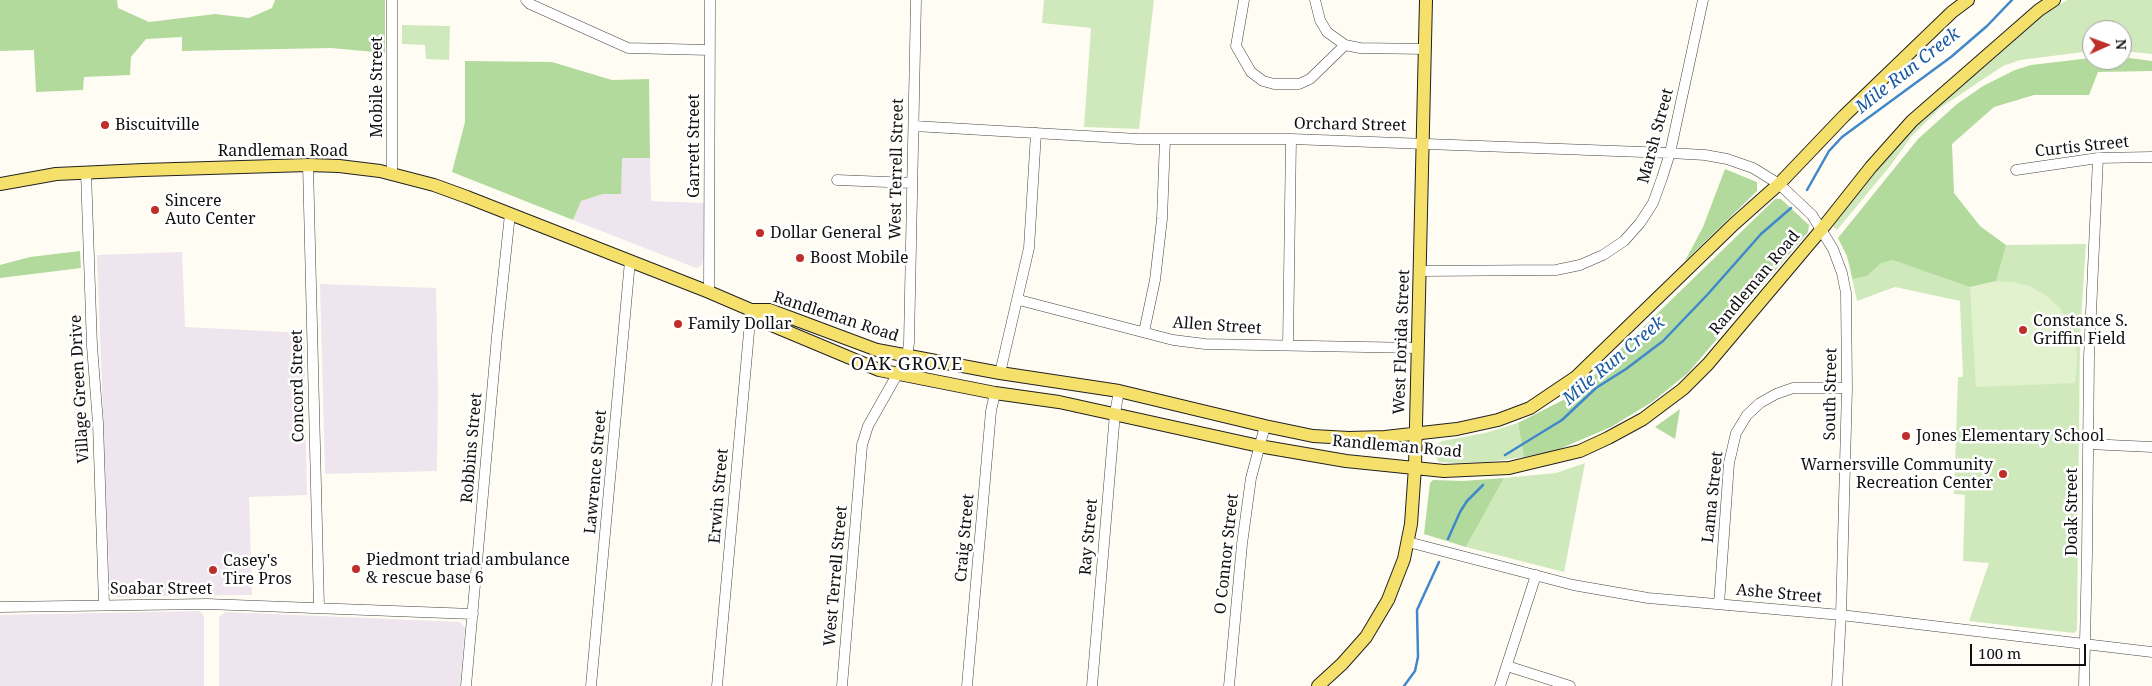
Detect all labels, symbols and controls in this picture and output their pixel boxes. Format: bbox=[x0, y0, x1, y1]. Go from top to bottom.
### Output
north arrow bbox=[2082, 20, 2132, 70]
water label: Mile Run Creek bbox=[1851, 23, 1965, 119]
street label: Mobile Street bbox=[367, 36, 387, 138]
text: N bbox=[2112, 39, 2131, 50]
street label: Marsh Street bbox=[1634, 86, 1678, 186]
street label: Garrett Street bbox=[684, 94, 704, 198]
street label: West Terrell Street bbox=[886, 98, 908, 240]
street label: Orchard Street bbox=[1294, 114, 1406, 136]
place label: Biscuitville bbox=[115, 115, 199, 135]
marker: Biscuitville bbox=[99, 119, 111, 131]
street label: Curtis Street bbox=[2034, 133, 2130, 161]
street label: Randleman Road bbox=[218, 141, 348, 161]
place label: Sincere Auto Center bbox=[165, 191, 256, 229]
marker: Sincere Auto Center bbox=[149, 204, 161, 216]
place label: Dollar General bbox=[770, 223, 882, 243]
marker: Dollar General bbox=[754, 227, 766, 239]
street label: Randleman Road bbox=[1706, 227, 1804, 339]
place label: Boost Mobile bbox=[810, 248, 909, 268]
marker: Boost Mobile bbox=[794, 252, 806, 264]
street label: West Florida Street bbox=[1390, 269, 1414, 415]
street label: Randleman Road bbox=[771, 288, 901, 346]
place label: Constance S. Griffin Field bbox=[2033, 311, 2128, 349]
water label: Mile Run Creek bbox=[1558, 312, 1670, 410]
street label: Allen Street bbox=[1172, 313, 1262, 339]
street label: Village Green Drive bbox=[67, 314, 93, 464]
place label: Family Dollar bbox=[688, 314, 792, 334]
marker: Family Dollar bbox=[672, 318, 684, 330]
marker: Constance S. Griffin Field bbox=[2017, 324, 2029, 336]
street label: Concord Street bbox=[287, 330, 309, 442]
street label: South Street bbox=[1821, 348, 1841, 440]
district label: OAK GROVE bbox=[850, 354, 964, 376]
street label: Robbins Street bbox=[458, 392, 486, 504]
street label: Lawrence Street bbox=[581, 409, 611, 535]
place label: Jones Elementary School bbox=[1916, 426, 2104, 446]
marker: Jones Elementary School bbox=[1900, 430, 1912, 442]
street label: Randleman Road bbox=[1331, 432, 1463, 462]
street label: Erwin Street bbox=[705, 448, 733, 544]
street label: Lama Street bbox=[1699, 450, 1727, 544]
place label: Warnersville Community Recreation Center bbox=[1801, 455, 1993, 493]
marker: Warnersville Community Recreation Center bbox=[1997, 468, 2009, 480]
street label: Doak Street bbox=[2062, 468, 2082, 556]
street label: Craig Street bbox=[952, 493, 978, 583]
street label: O Connor Street bbox=[1211, 493, 1243, 615]
street label: Ray Street bbox=[1076, 498, 1102, 576]
street label: West Terrell Street bbox=[820, 505, 852, 647]
place label: Piedmont triad ambulance & rescue base 6 bbox=[366, 550, 570, 588]
place label: Casey's Tire Pros bbox=[223, 551, 292, 589]
marker: Piedmont triad ambulance & rescue base 6 bbox=[350, 563, 362, 575]
marker: Casey's Tire Pros bbox=[207, 564, 219, 576]
street label: Soabar Street bbox=[110, 579, 212, 599]
street label: Ashe Street bbox=[1735, 581, 1823, 607]
scale bar bbox=[1972, 634, 2088, 666]
text: 100 m bbox=[1978, 643, 2021, 663]

